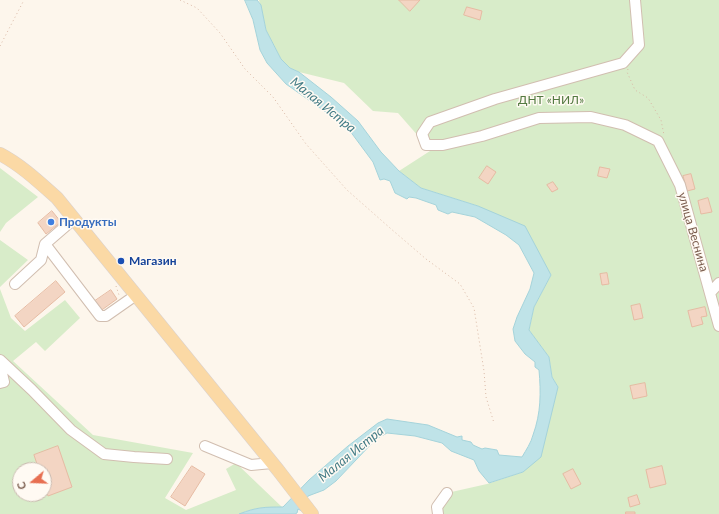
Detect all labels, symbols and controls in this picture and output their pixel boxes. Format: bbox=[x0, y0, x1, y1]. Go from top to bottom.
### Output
water label: Малая Истра bbox=[287, 74, 359, 136]
park label: ДНТ «НИЛ» bbox=[518, 93, 584, 107]
street label: улица Веснина bbox=[675, 191, 711, 273]
place label: Продукты bbox=[59, 215, 117, 229]
marker: Продукты bbox=[46, 217, 56, 227]
place label: Магазин bbox=[129, 254, 177, 268]
marker: Магазин bbox=[116, 256, 126, 266]
water label: Малая Истра bbox=[315, 423, 387, 485]
north arrow bbox=[12, 462, 52, 502]
text: С bbox=[14, 480, 28, 491]

